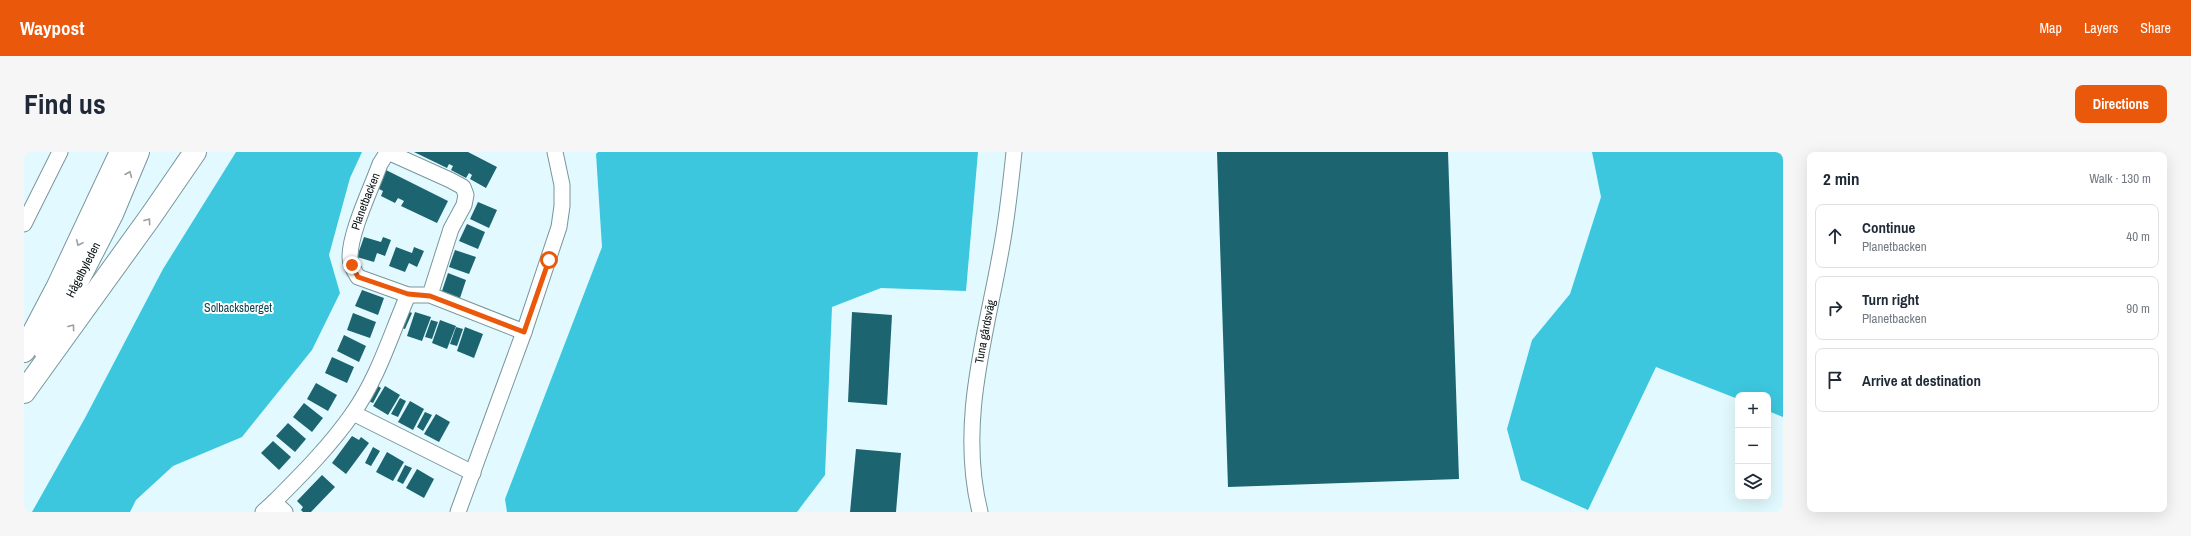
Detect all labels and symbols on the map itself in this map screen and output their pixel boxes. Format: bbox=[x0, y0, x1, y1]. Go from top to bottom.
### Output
street label: Planetbacken bbox=[347, 170, 384, 232]
one-way arrow bbox=[124, 171, 132, 178]
one-way arrow bbox=[143, 219, 150, 226]
street label: Hågelbyleden bbox=[62, 239, 104, 300]
one-way arrow bbox=[76, 239, 84, 247]
route start bbox=[540, 251, 558, 269]
route end bbox=[343, 256, 361, 274]
street label: Tuna gårdsväg bbox=[971, 298, 999, 365]
park label: Solbacksberget bbox=[204, 300, 272, 316]
one-way arrow bbox=[67, 324, 75, 331]

